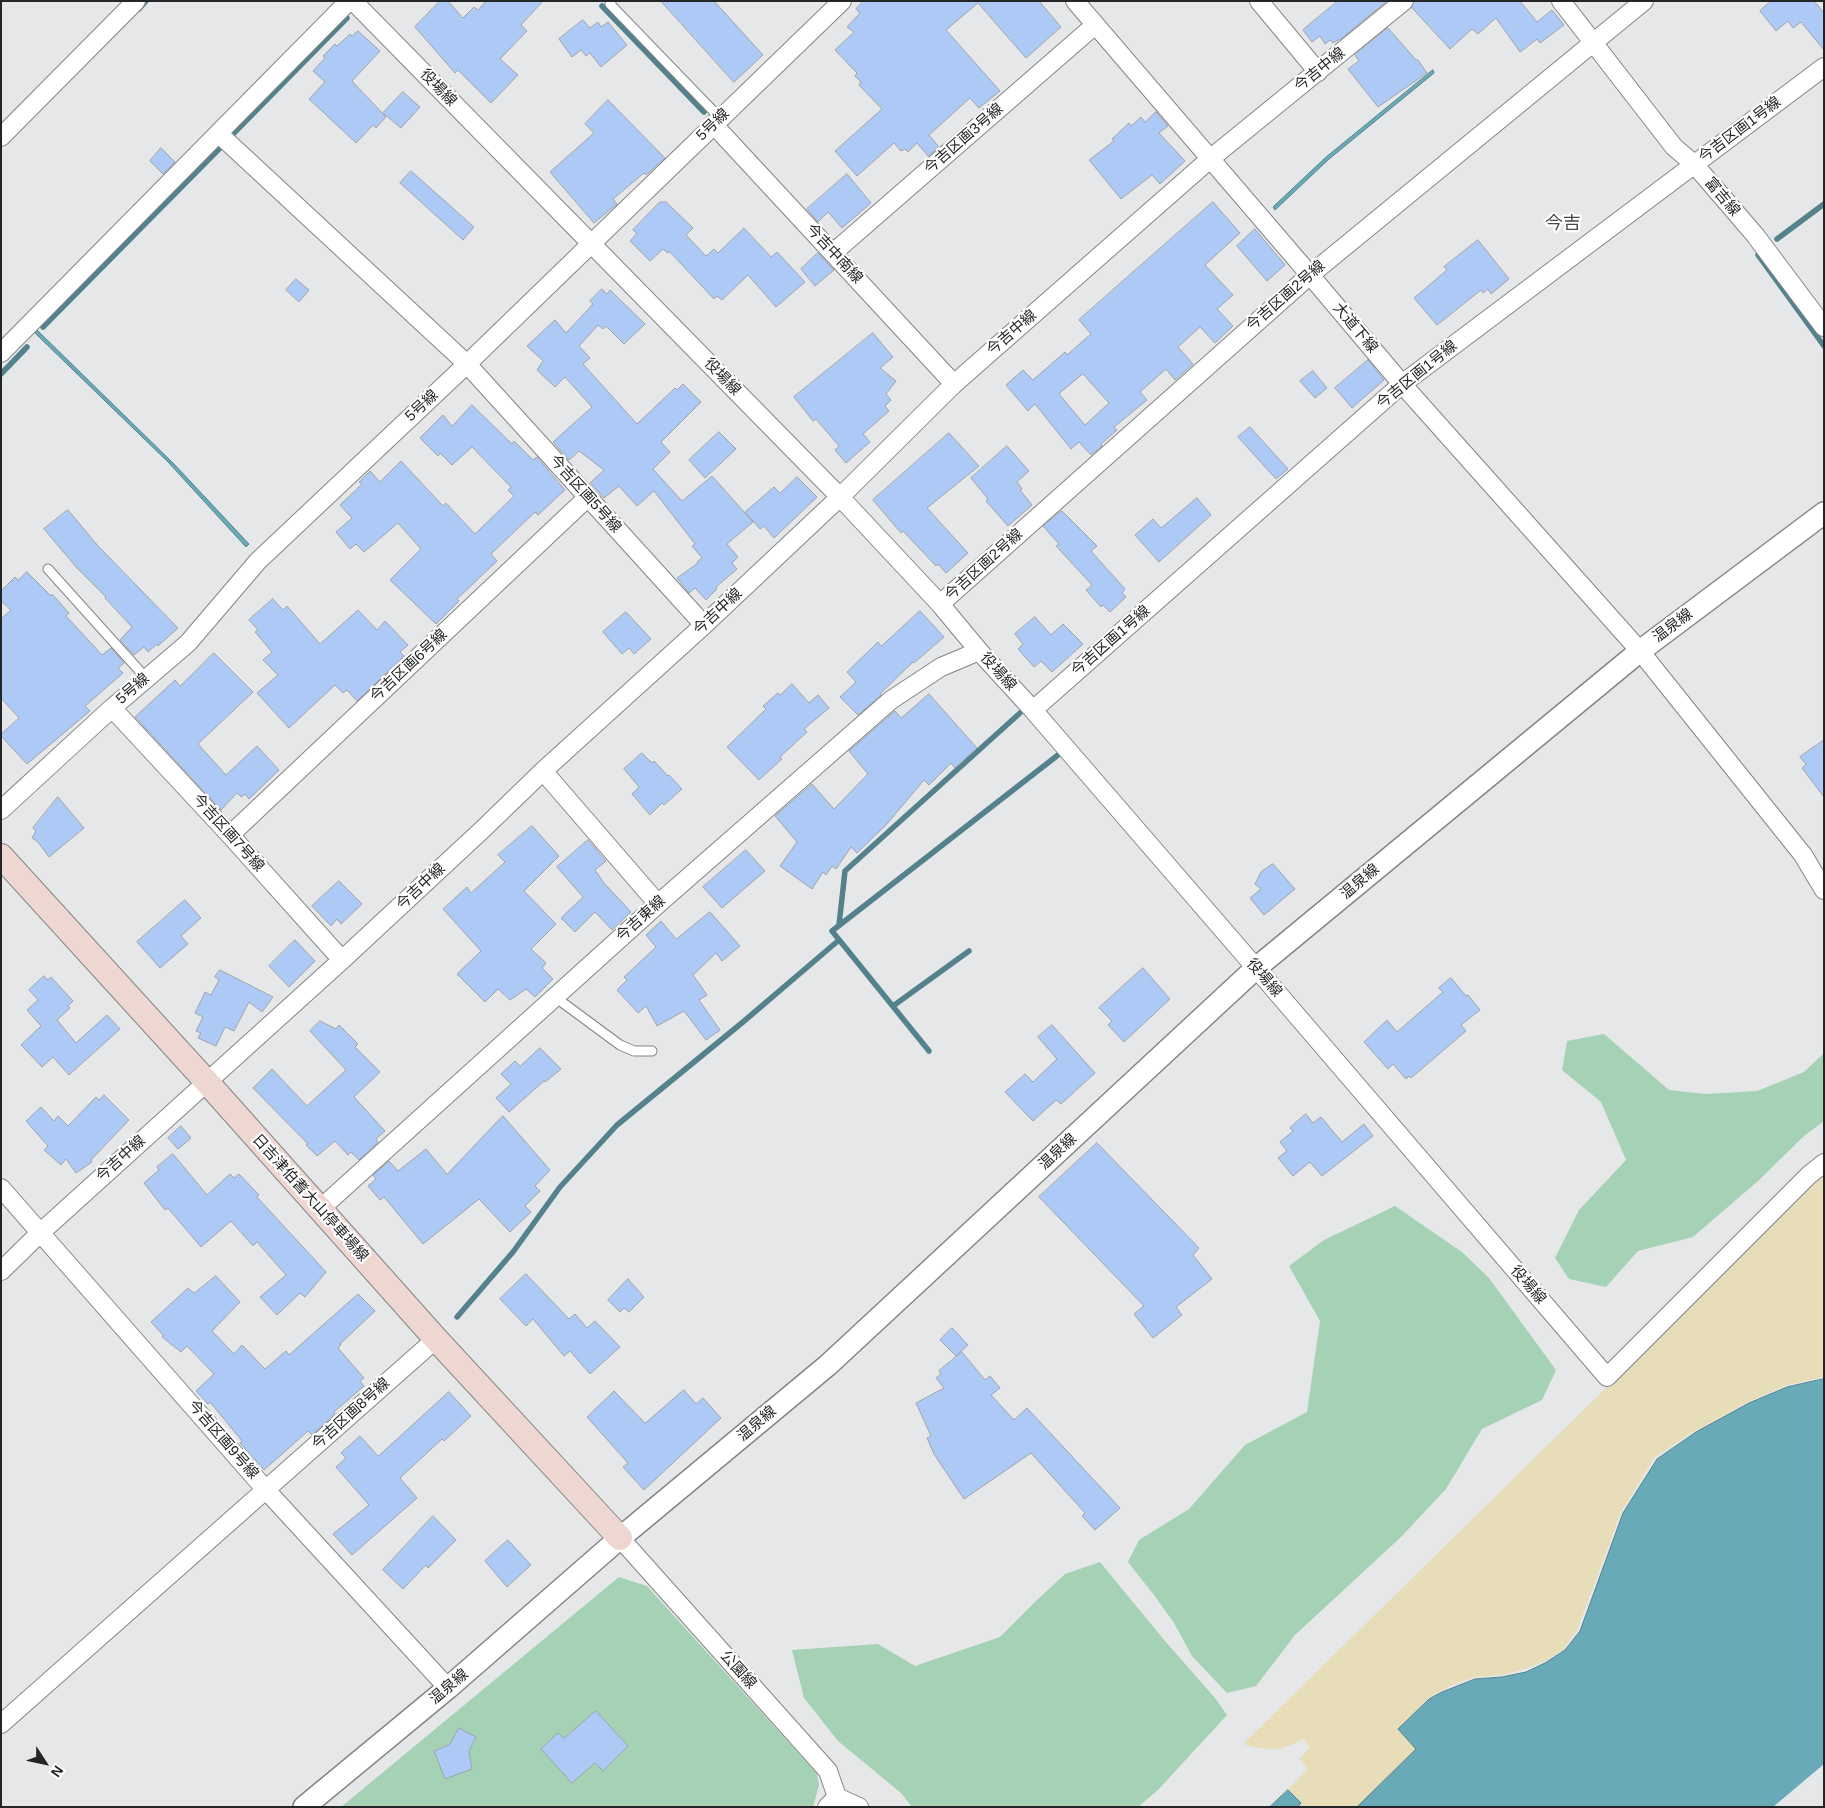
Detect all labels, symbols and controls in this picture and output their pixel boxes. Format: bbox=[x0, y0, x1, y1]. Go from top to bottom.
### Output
street label: 今吉中線 bbox=[1291, 44, 1349, 96]
street label: 役場線 bbox=[416, 66, 460, 110]
street label: 今吉区画1号線 bbox=[1695, 93, 1785, 167]
street label: 今吉区画3号線 bbox=[921, 100, 1007, 178]
street label: 5号線 bbox=[693, 105, 733, 145]
street label: 富吉線 bbox=[1701, 174, 1743, 220]
district label: 今吉 bbox=[1545, 213, 1581, 235]
street label: 今吉中南線 bbox=[802, 220, 866, 288]
street label: 今吉区画2号線 bbox=[1243, 257, 1329, 335]
street label: 大道下線 bbox=[1329, 299, 1381, 357]
street label: 今吉中線 bbox=[983, 307, 1041, 359]
street label: 今吉区画1号線 bbox=[1373, 337, 1461, 413]
street label: 役場線 bbox=[700, 355, 744, 399]
street label: 5号線 bbox=[402, 386, 442, 426]
street label: 今吉区画5号線 bbox=[545, 451, 625, 537]
street label: 今吉区画2号線 bbox=[941, 525, 1027, 605]
street label: 今吉中線 bbox=[690, 585, 746, 639]
street label: 今吉区画1号線 bbox=[1068, 602, 1154, 680]
street label: 温泉線 bbox=[1650, 605, 1696, 647]
street label: 今吉区画6号線 bbox=[367, 626, 451, 706]
street label: 役場線 bbox=[976, 649, 1020, 695]
street label: 5号線 bbox=[113, 670, 153, 708]
street label: 今吉区画7号線 bbox=[188, 790, 268, 876]
street label: 今吉中線 bbox=[393, 860, 449, 914]
street label: 温泉線 bbox=[1337, 861, 1383, 903]
street label: 今吉東線 bbox=[613, 892, 669, 946]
street label: 役場線 bbox=[1242, 955, 1286, 1001]
street label: 温泉線 bbox=[1035, 1130, 1081, 1174]
street label: 日吉津伯耆大山停車場線 bbox=[248, 1131, 372, 1265]
street label: 今吉中線 bbox=[93, 1132, 149, 1186]
street label: 役場線 bbox=[1506, 1262, 1550, 1308]
street label: 今吉区画8号線 bbox=[308, 1374, 394, 1454]
street label: 今吉区画9号線 bbox=[184, 1397, 262, 1483]
street label: 温泉線 bbox=[734, 1403, 780, 1445]
street label: 公園線 bbox=[716, 1647, 760, 1693]
street label: 温泉線 bbox=[426, 1666, 472, 1708]
north arrow bbox=[20, 1738, 70, 1788]
text: N bbox=[48, 1763, 67, 1780]

